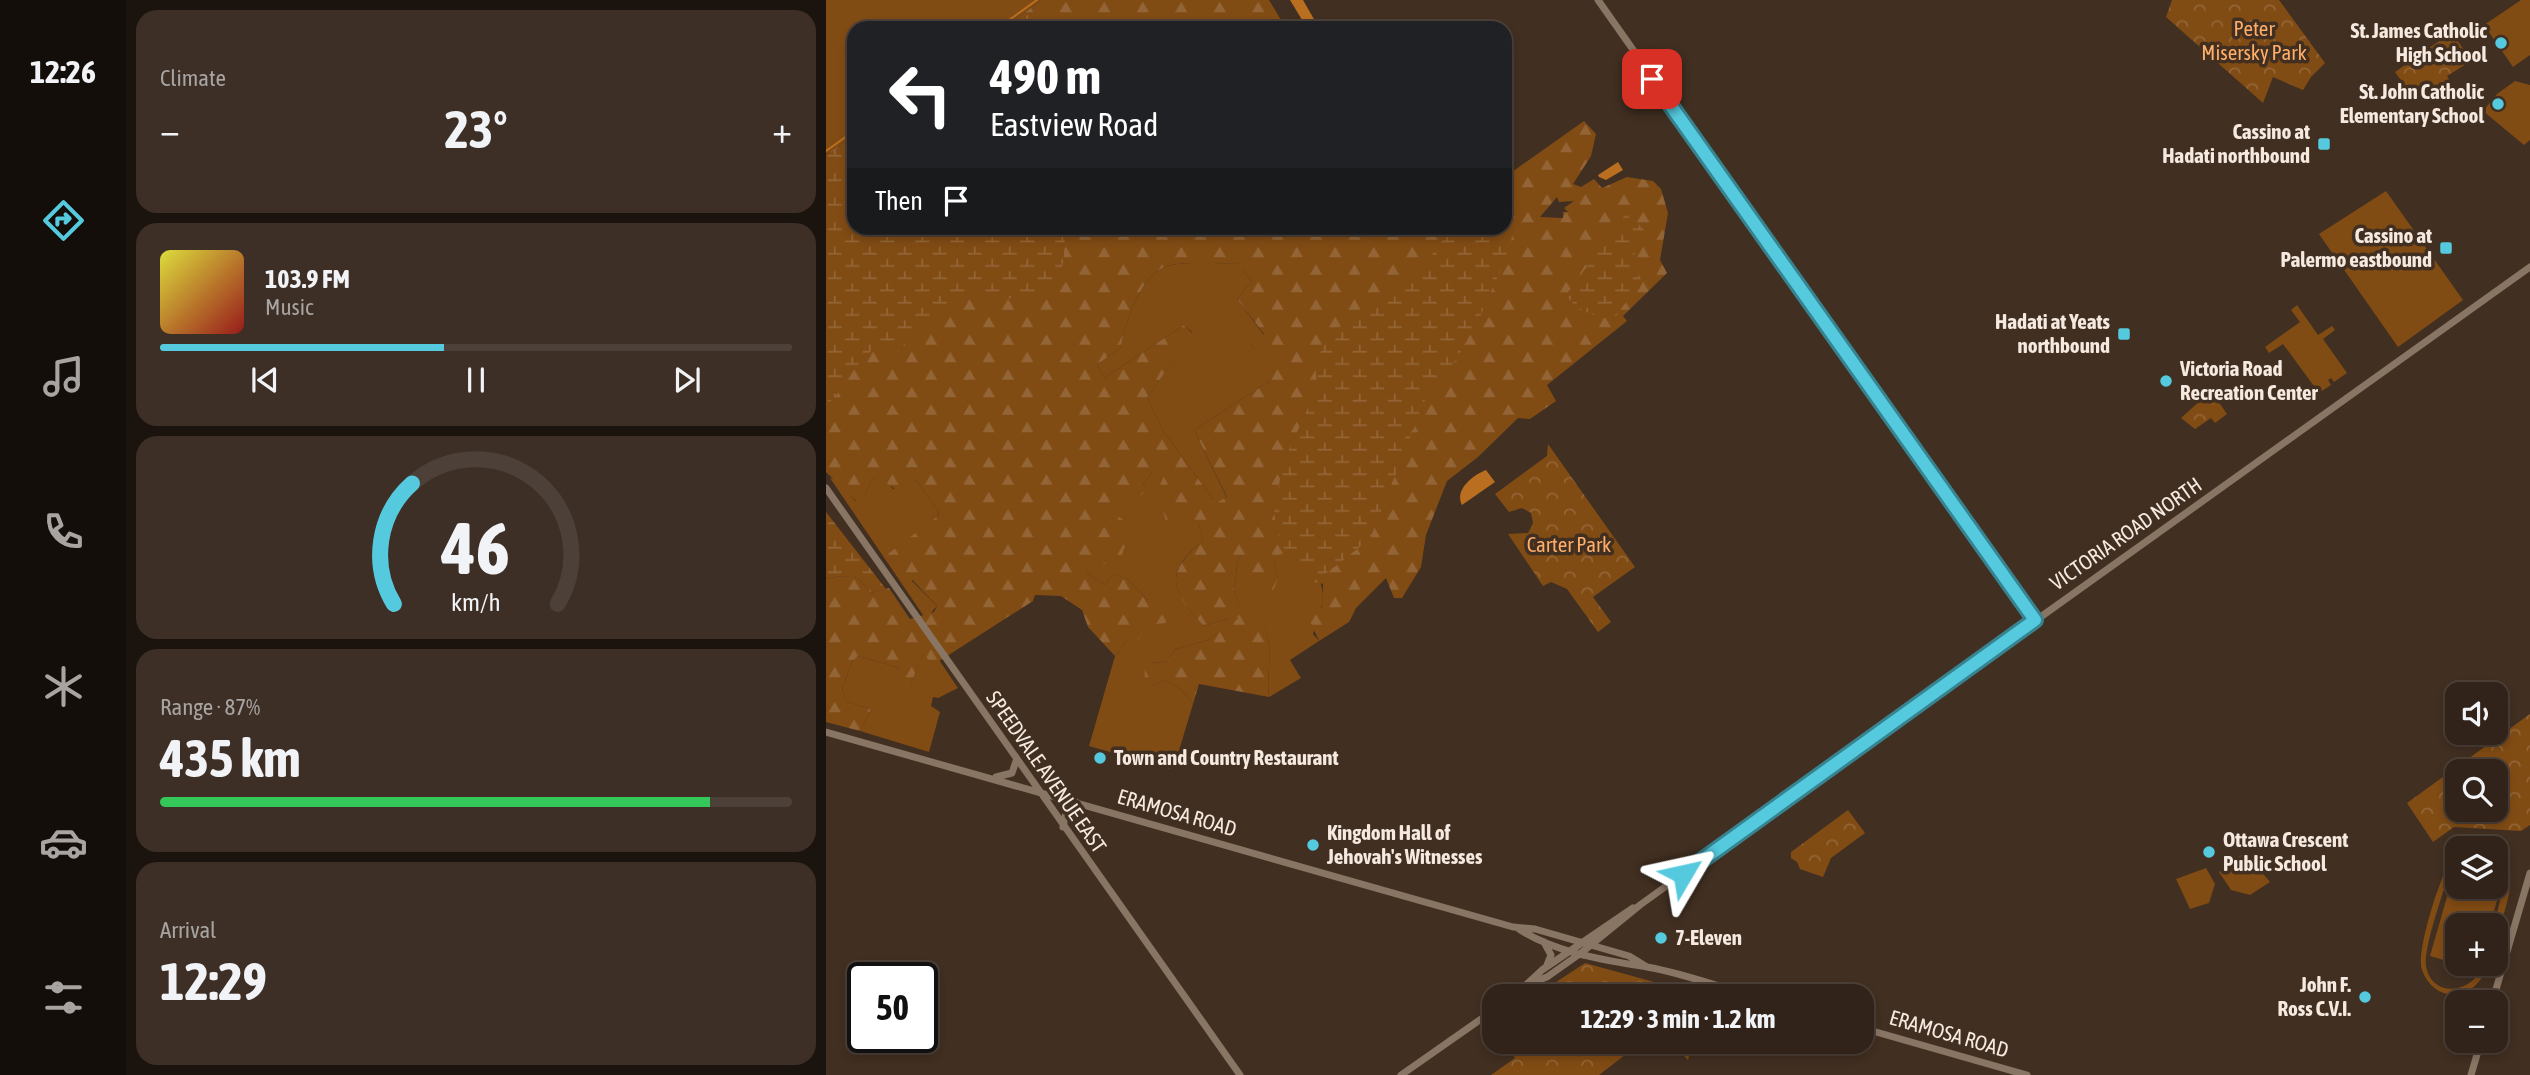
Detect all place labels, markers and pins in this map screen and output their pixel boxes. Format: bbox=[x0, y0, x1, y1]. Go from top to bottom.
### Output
place label: St. James Catholic High School bbox=[2351, 18, 2487, 66]
marker: St. James Catholic High School bbox=[2493, 35, 2509, 51]
pin bbox=[1622, 49, 1682, 109]
place label: St. John Catholic Elementary School bbox=[2340, 79, 2484, 127]
marker: St. John Catholic Elementary School bbox=[2490, 96, 2506, 112]
place label: Cassino at Hadati northbound bbox=[2162, 119, 2310, 167]
marker: Cassino at Hadati northbound bbox=[2316, 136, 2332, 152]
place label: Cassino at Palermo eastbound bbox=[2281, 223, 2432, 271]
marker: Cassino at Palermo eastbound bbox=[2438, 240, 2454, 256]
place label: Hadati at Yeats northbound bbox=[1995, 309, 2111, 357]
marker: Hadati at Yeats northbound bbox=[2116, 326, 2132, 342]
place label: Victoria Road Recreation Center bbox=[2179, 356, 2319, 404]
marker: Victoria Road Recreation Center bbox=[2158, 373, 2174, 389]
place label: Town and Country Restaurant bbox=[1114, 745, 1339, 769]
marker: Town and Country Restaurant bbox=[1092, 750, 1108, 766]
place label: Kingdom Hall of Jehovah's Witnesses bbox=[1326, 820, 1483, 868]
place label: Ottawa Crescent Public School bbox=[2223, 827, 2348, 875]
marker: Kingdom Hall of Jehovah's Witnesses bbox=[1305, 837, 1321, 853]
marker: Ottawa Crescent Public School bbox=[2201, 844, 2217, 860]
place label: 7-Eleven bbox=[1675, 925, 1742, 949]
marker: 7-Eleven bbox=[1653, 930, 1669, 946]
place label: John F. Ross C.V.I. bbox=[2277, 972, 2351, 1020]
marker: John F. Ross C.V.I. bbox=[2357, 989, 2373, 1005]

